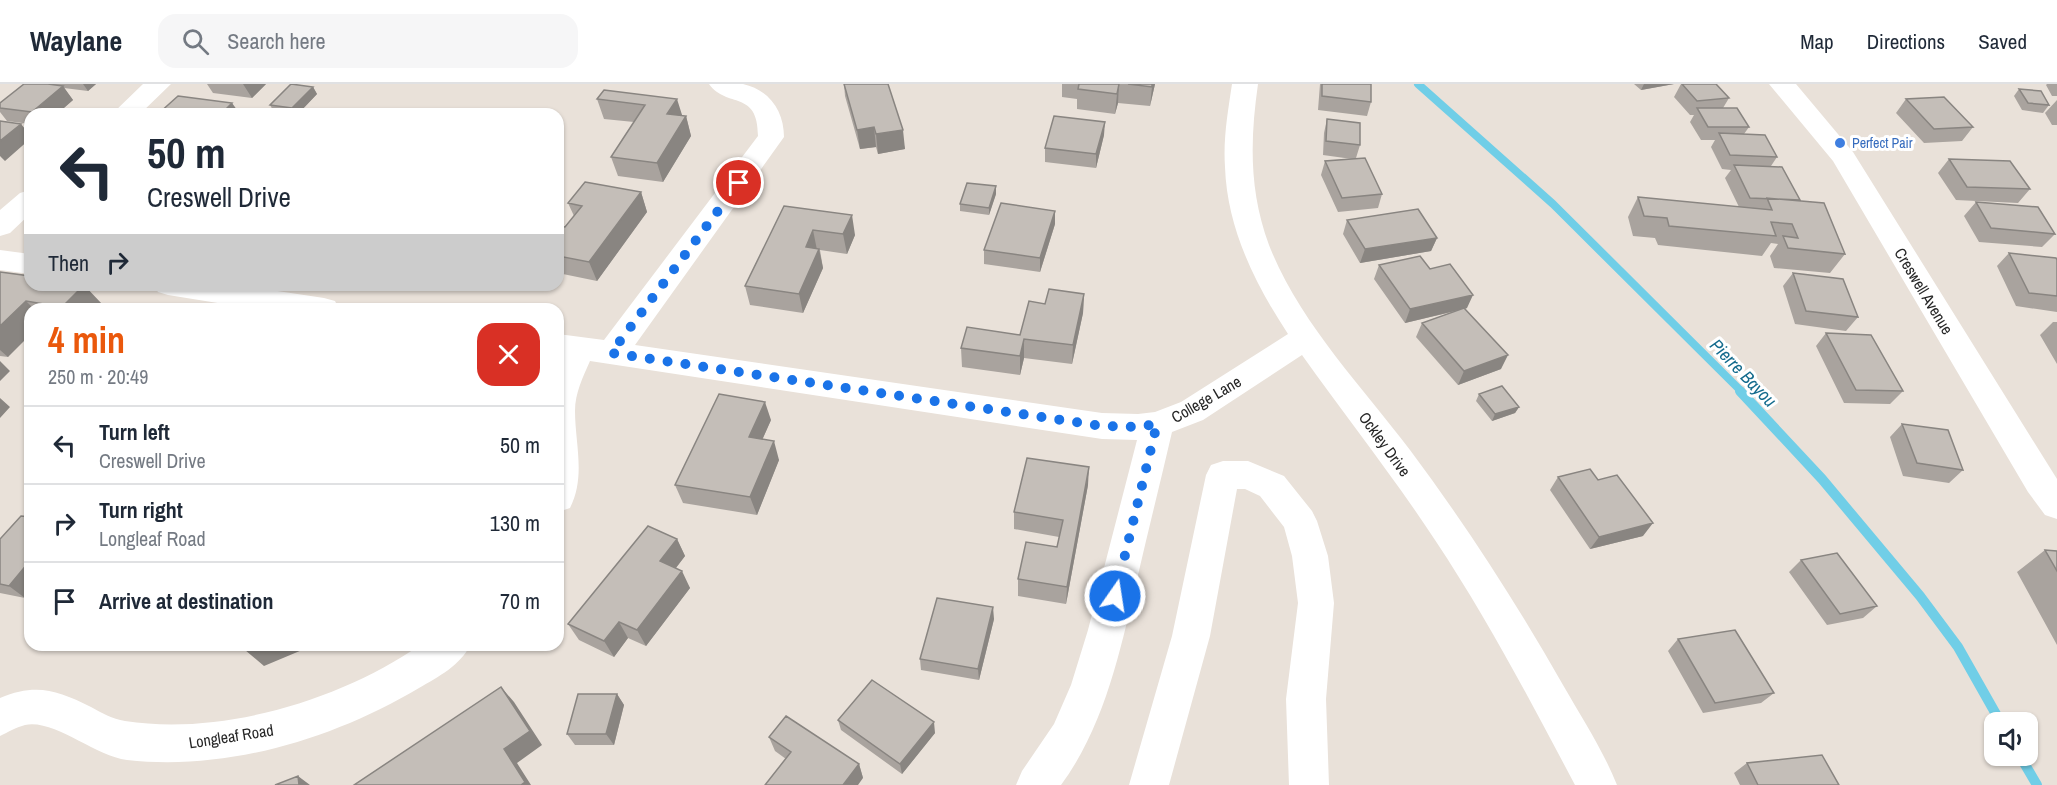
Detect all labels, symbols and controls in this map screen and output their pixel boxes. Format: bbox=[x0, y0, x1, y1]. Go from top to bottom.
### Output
search box bbox=[158, 14, 578, 68]
text: Waylane bbox=[30, 22, 122, 60]
icon: search bbox=[179, 25, 212, 58]
text: Search here bbox=[227, 26, 326, 56]
text: Map bbox=[1800, 27, 1834, 56]
text: Directions bbox=[1867, 27, 1945, 56]
text: Saved bbox=[1978, 27, 2027, 56]
text: 50 m bbox=[147, 125, 226, 181]
icon: left bbox=[48, 132, 126, 210]
place label: Perfect Pair bbox=[1852, 134, 1913, 152]
marker: Perfect Pair bbox=[1833, 136, 1847, 150]
pin bbox=[713, 157, 764, 208]
icon: arrive bbox=[722, 166, 755, 199]
text: Creswell Drive bbox=[147, 179, 291, 215]
street label: Creswell Avenue bbox=[1889, 244, 1959, 338]
icon: right bbox=[101, 246, 134, 279]
text: Then bbox=[48, 248, 89, 278]
text: 4 min bbox=[48, 316, 125, 364]
button: close bbox=[477, 323, 540, 386]
water label: Pierre Bayou bbox=[1704, 333, 1782, 412]
text: 250 m · 20:49 bbox=[48, 363, 148, 390]
street label: College Lane bbox=[1167, 370, 1245, 428]
street label: Ockley Drive bbox=[1354, 407, 1416, 481]
text: Turn left bbox=[99, 417, 170, 447]
icon: left bbox=[48, 429, 81, 462]
text: 50 m bbox=[500, 430, 540, 460]
text: Creswell Drive bbox=[99, 447, 206, 474]
text: Turn right bbox=[99, 495, 183, 525]
icon: right bbox=[48, 507, 81, 540]
text: 130 m bbox=[490, 508, 540, 538]
text: Longleaf Road bbox=[99, 525, 206, 552]
position arrow bbox=[1083, 564, 1147, 628]
icon: arrive bbox=[48, 585, 81, 618]
text: Arrive at destination bbox=[99, 586, 273, 616]
text: 70 m bbox=[500, 586, 540, 616]
map controls bbox=[1984, 712, 2038, 766]
button: sound bbox=[1984, 712, 2038, 766]
street label: Longleaf Road bbox=[187, 718, 275, 754]

